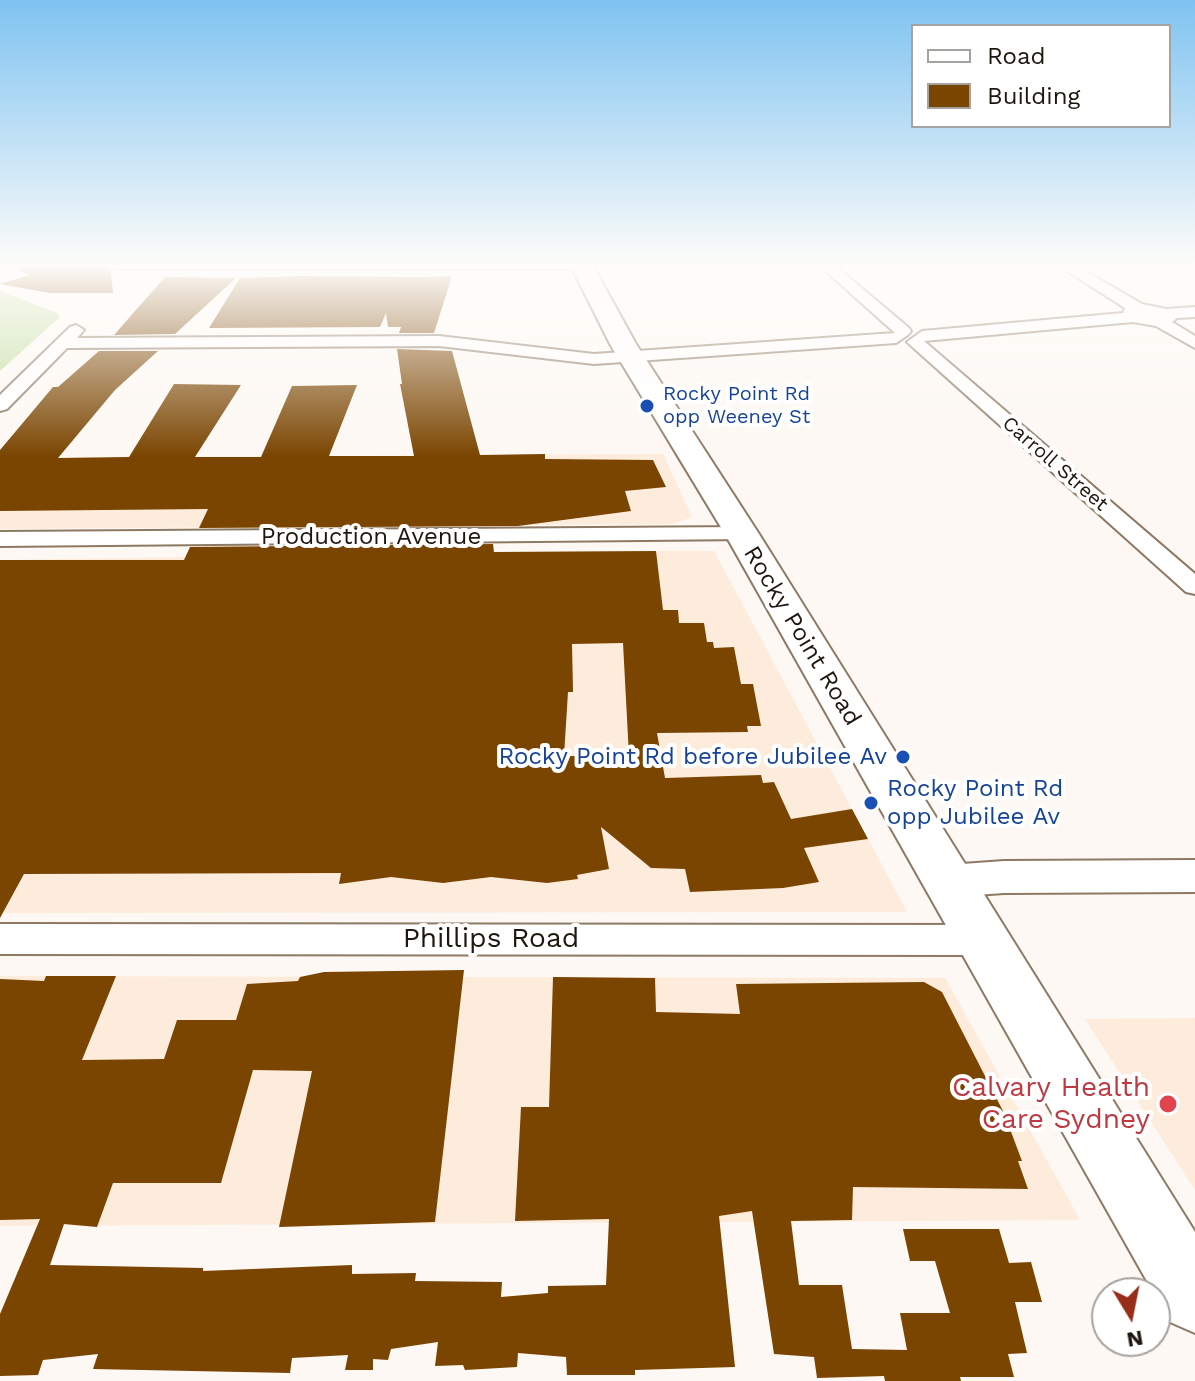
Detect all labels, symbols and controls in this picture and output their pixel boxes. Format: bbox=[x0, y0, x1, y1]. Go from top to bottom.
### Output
legend bbox=[911, 24, 1171, 128]
text: Road bbox=[987, 42, 1046, 70]
text: Building bbox=[987, 82, 1080, 110]
place label: Rocky Point Rd opp Weeney St bbox=[663, 382, 810, 429]
marker: Rocky Point Rd opp Weeney St bbox=[638, 397, 656, 415]
street label: Carroll Street bbox=[997, 412, 1113, 516]
street label: Production Avenue bbox=[261, 523, 481, 551]
street label: Rocky Point Road bbox=[737, 541, 867, 731]
place label: Rocky Point Rd before Jubilee Av bbox=[498, 743, 887, 771]
marker: Rocky Point Rd before Jubilee Av bbox=[894, 748, 912, 766]
place label: Rocky Point Rd opp Jubilee Av bbox=[887, 775, 1063, 831]
marker: Rocky Point Rd opp Jubilee Av bbox=[862, 794, 880, 812]
street label: Phillips Road bbox=[403, 922, 579, 956]
place label: Calvary Health Care Sydney bbox=[952, 1071, 1150, 1137]
marker: Calvary Health Care Sydney bbox=[1157, 1093, 1179, 1115]
north arrow bbox=[1091, 1277, 1171, 1357]
text: N bbox=[1125, 1325, 1145, 1353]

